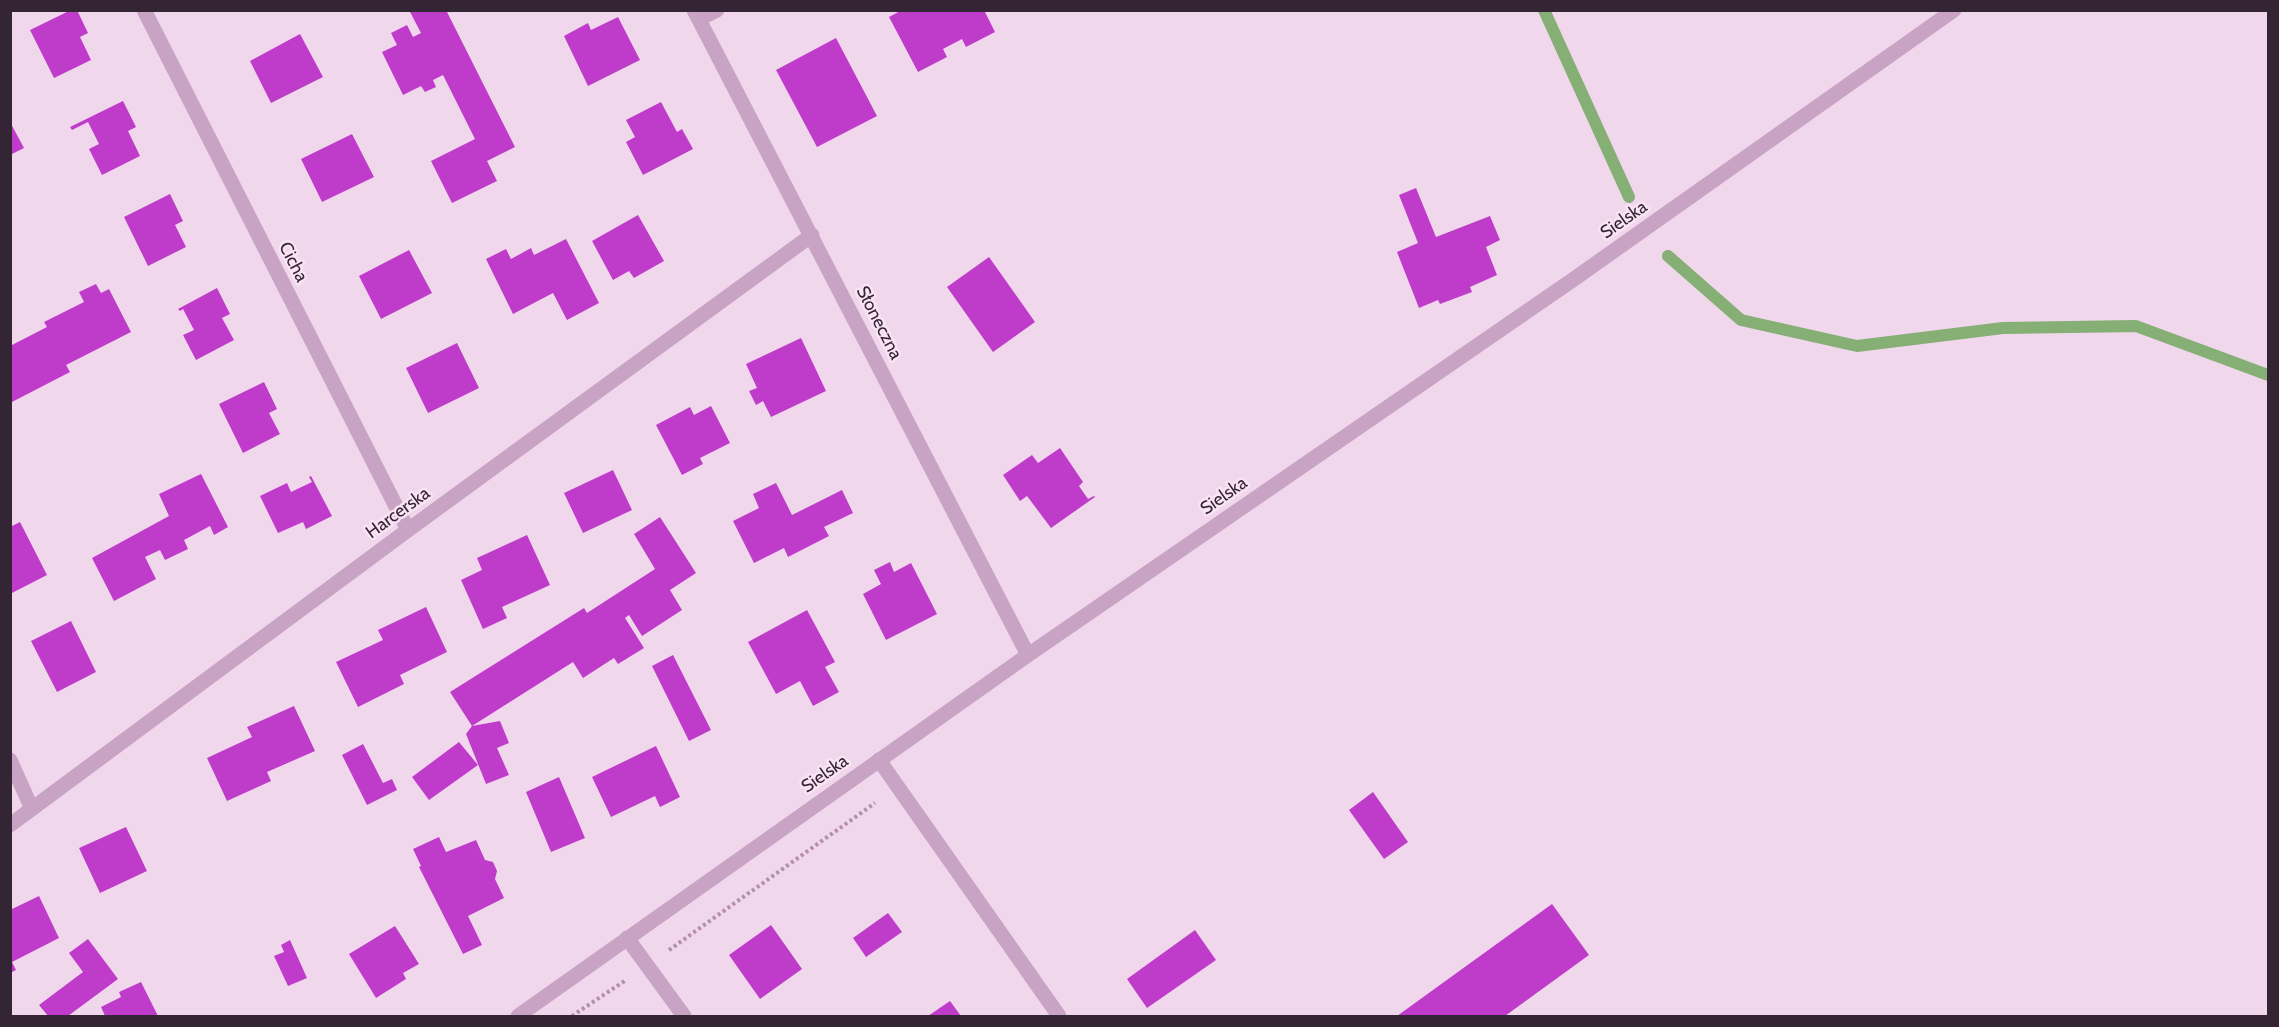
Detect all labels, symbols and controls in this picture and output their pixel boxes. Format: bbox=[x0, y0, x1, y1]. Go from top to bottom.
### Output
street label: Sielska bbox=[1597, 196, 1651, 244]
street label: Cicha bbox=[274, 238, 312, 286]
street label: Słoneczna bbox=[851, 283, 907, 363]
street label: Sielska bbox=[1197, 472, 1251, 520]
street label: Harcerska bbox=[362, 483, 434, 543]
street label: Sielska bbox=[798, 750, 852, 798]

